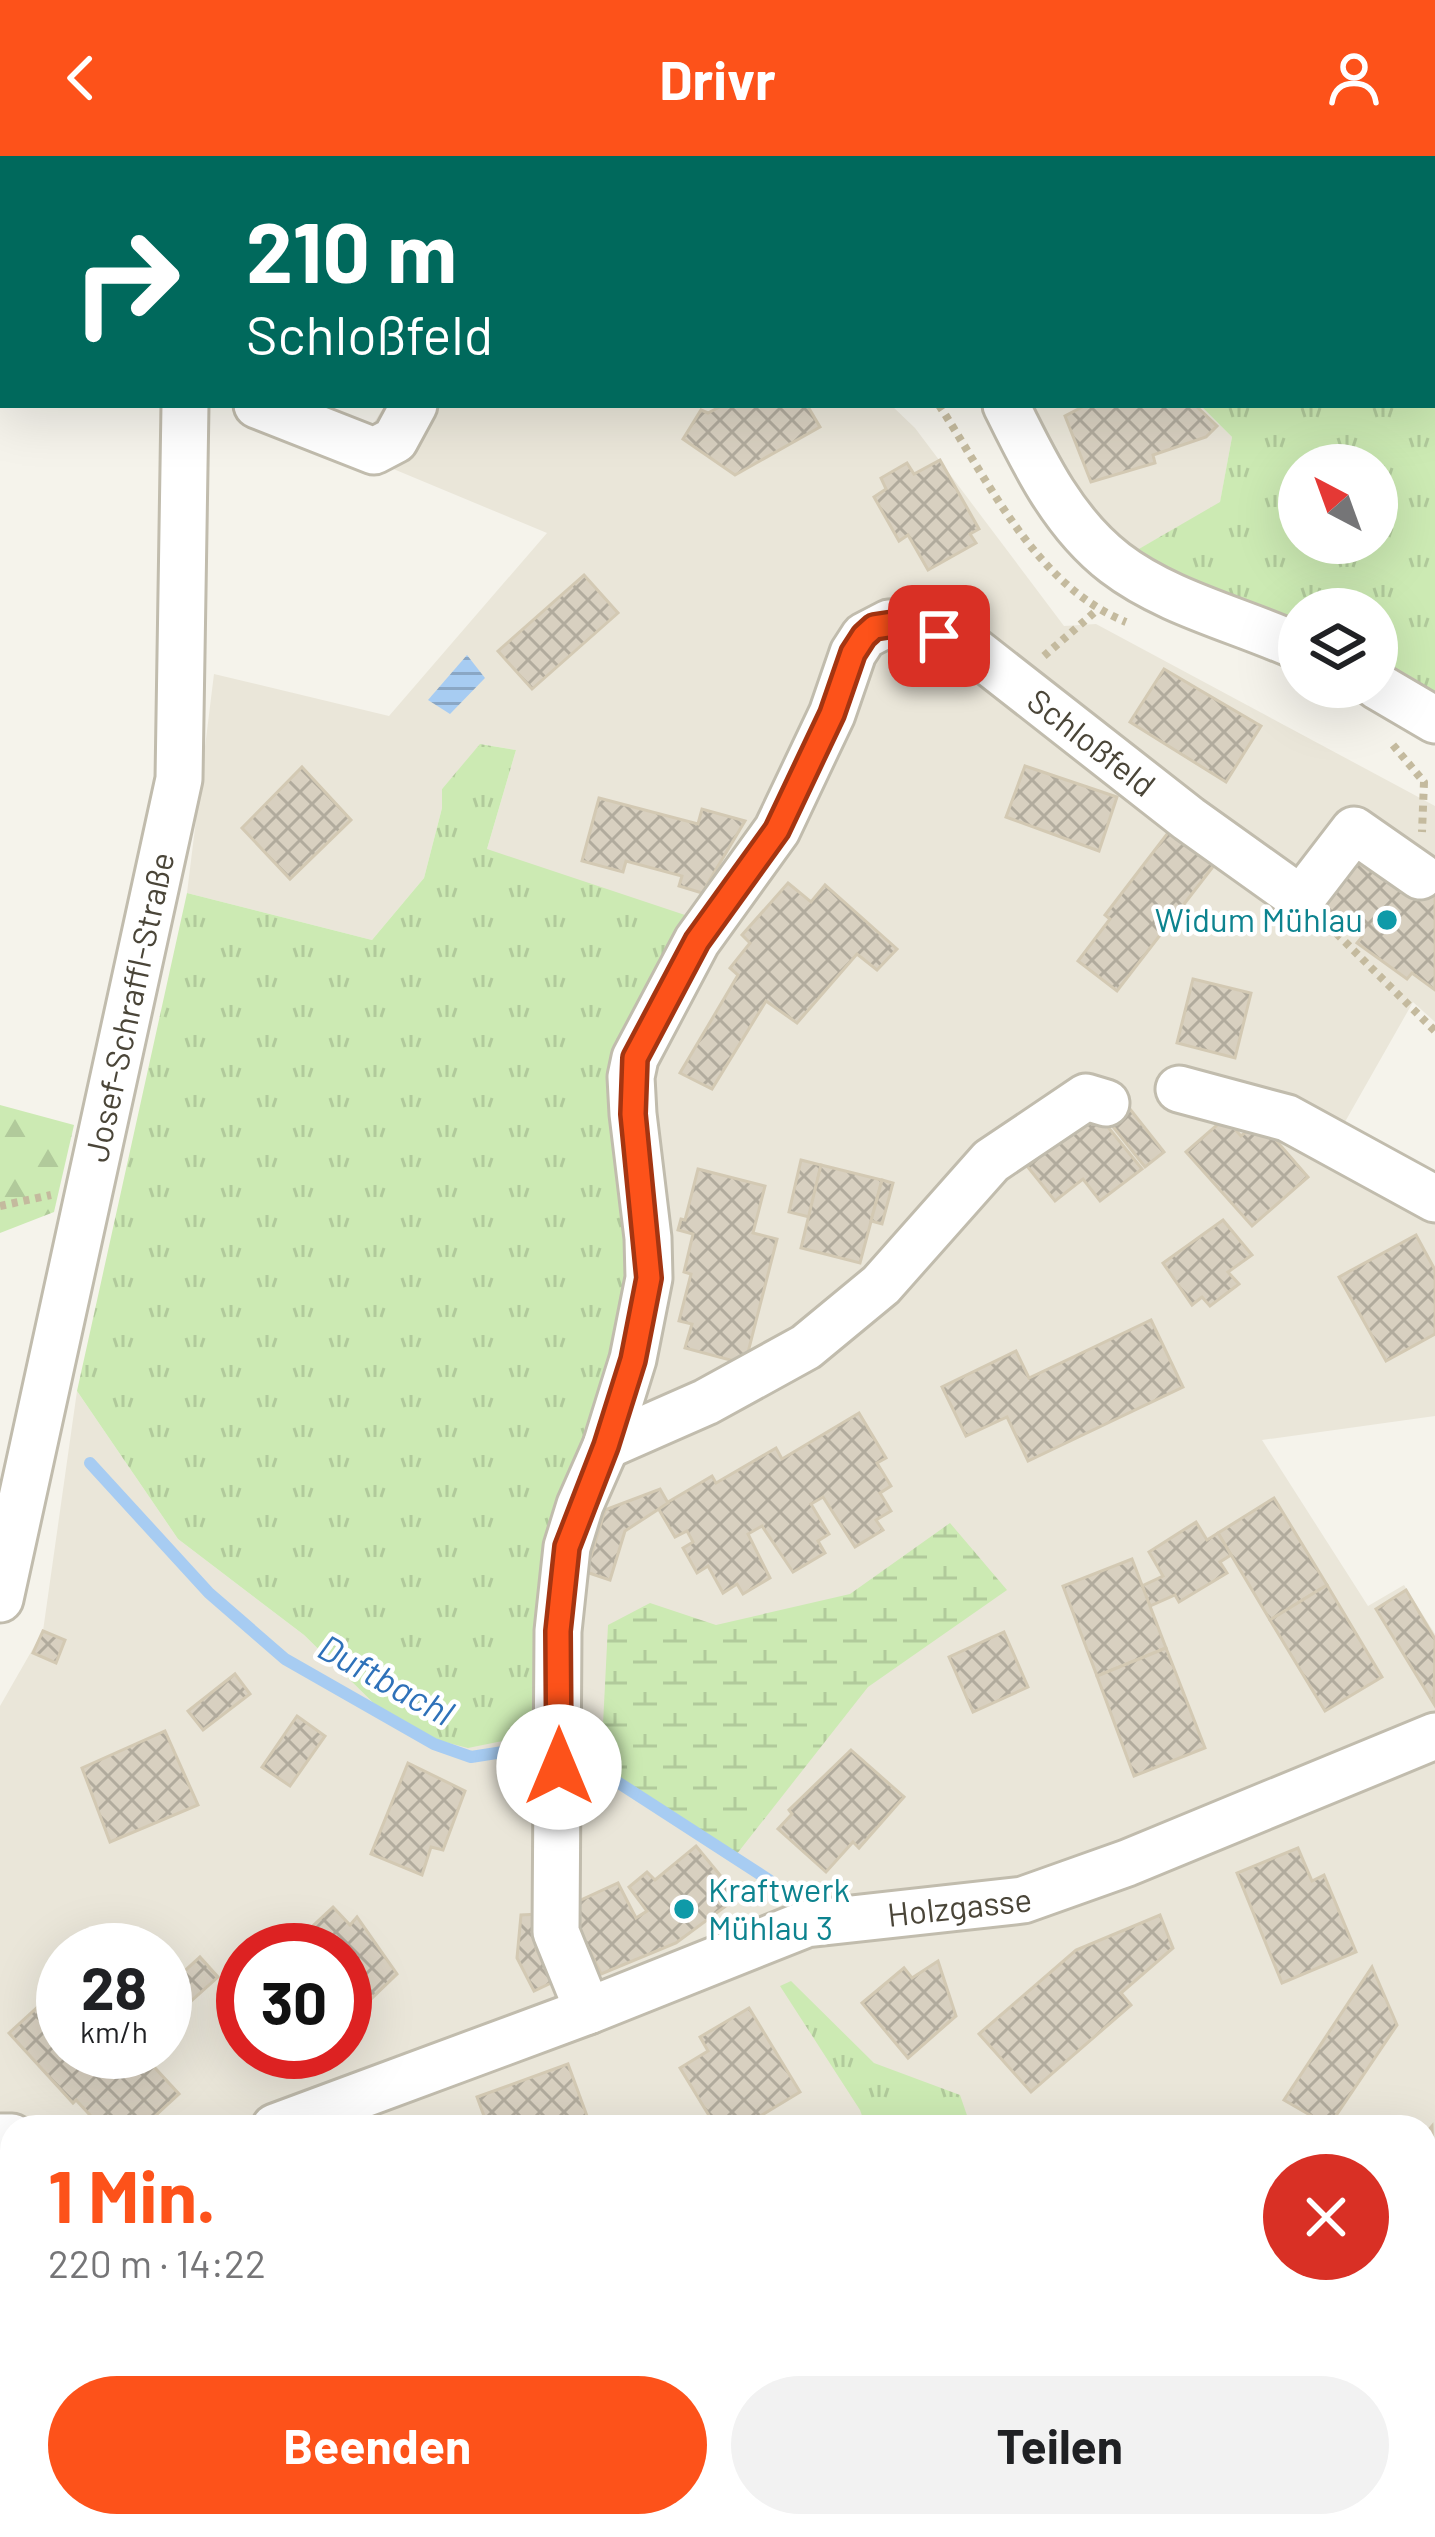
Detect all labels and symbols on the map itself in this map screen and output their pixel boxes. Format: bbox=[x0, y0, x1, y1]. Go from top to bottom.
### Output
north arrow bbox=[1278, 444, 1398, 564]
pin bbox=[888, 585, 990, 687]
street label: Schloßfeld bbox=[1020, 679, 1164, 804]
street label: Josef-Schraffl-Straße bbox=[75, 848, 181, 1165]
place label: Widum Mühlau bbox=[1155, 899, 1363, 939]
marker: Widum Mühlau bbox=[1374, 907, 1400, 933]
water label: Duftbachl bbox=[312, 1624, 462, 1733]
position arrow bbox=[496, 1704, 622, 1830]
place label: Kraftwerk Mühlau 3 bbox=[708, 1869, 850, 1947]
street label: Holzgasse bbox=[885, 1878, 1034, 1934]
marker: Kraftwerk Mühlau 3 bbox=[671, 1896, 697, 1922]
speed limit sign: 30 bbox=[216, 1923, 372, 2079]

